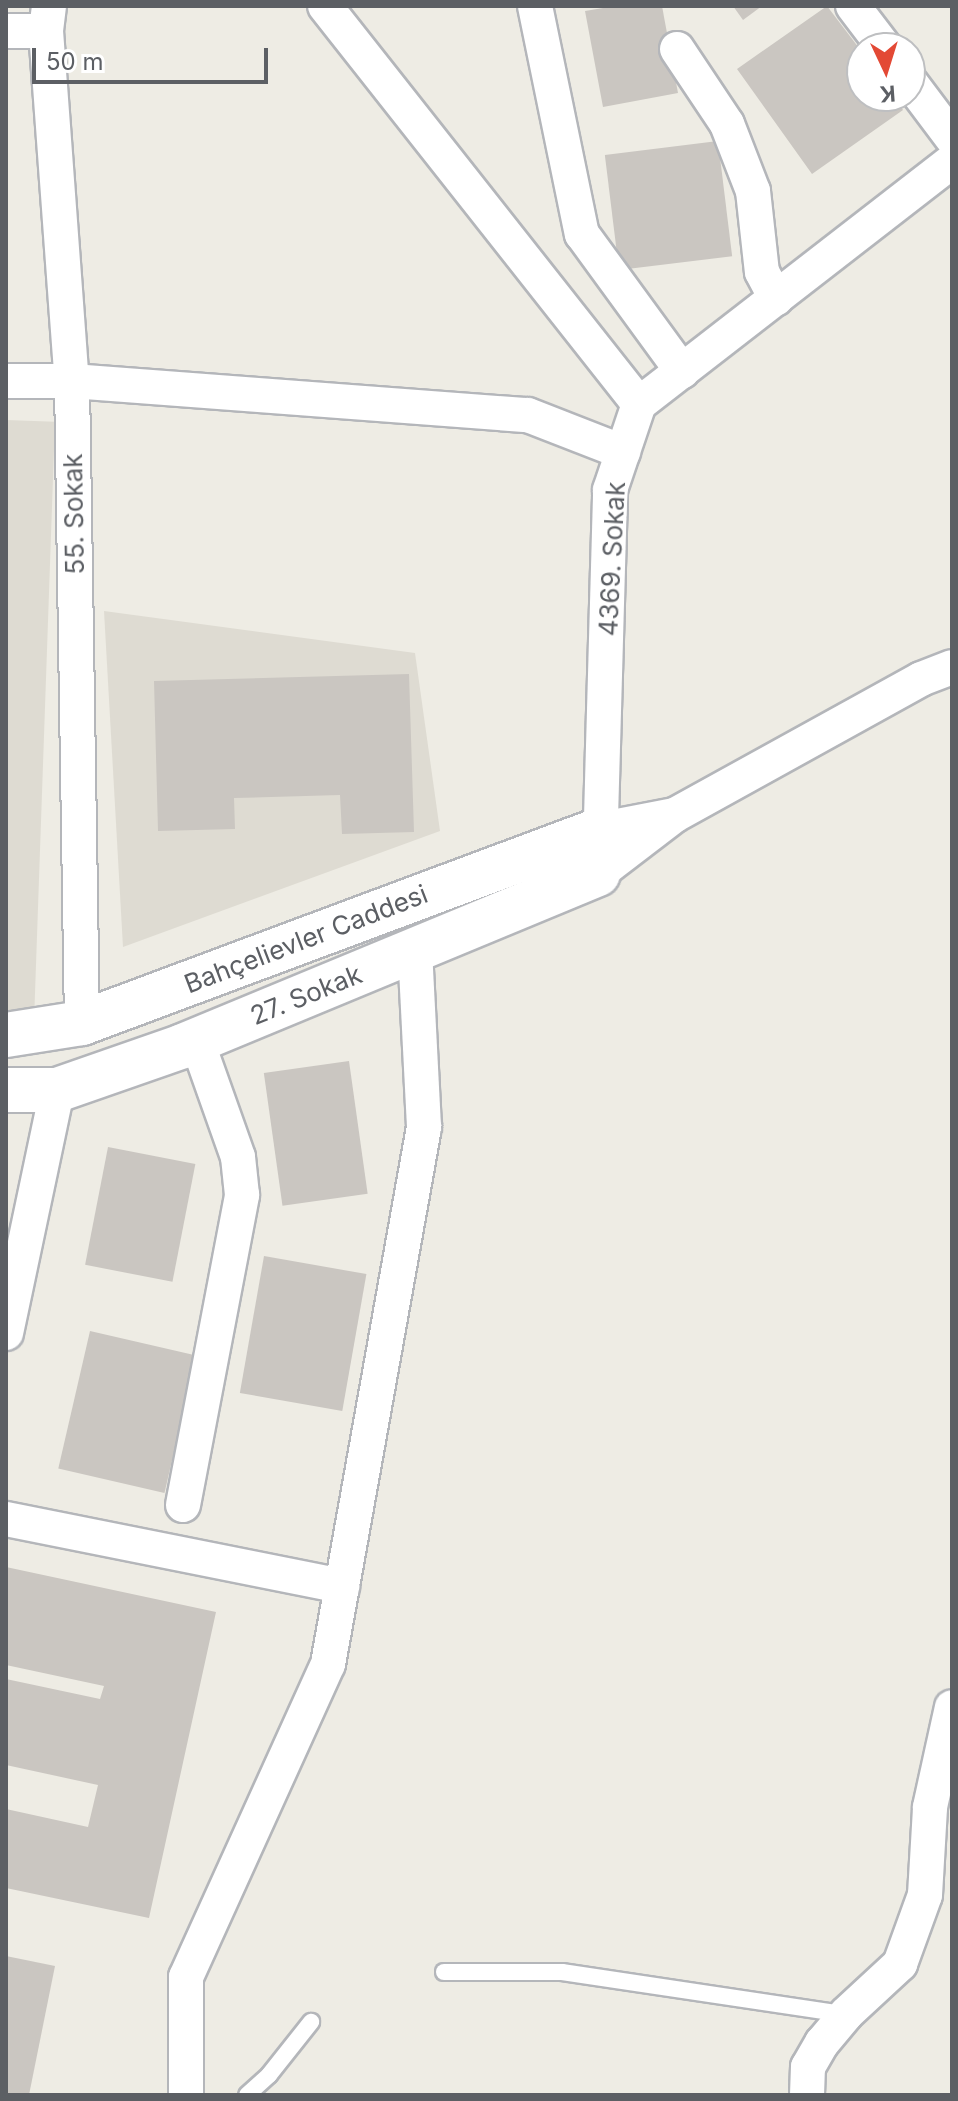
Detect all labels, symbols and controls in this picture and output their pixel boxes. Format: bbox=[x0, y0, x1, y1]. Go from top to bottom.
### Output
scale bar bbox=[36, 32, 272, 82]
north arrow bbox=[846, 32, 926, 112]
text: 50 m bbox=[46, 47, 104, 76]
text: K bbox=[879, 80, 896, 107]
street label: 55. Sokak bbox=[57, 453, 91, 575]
street label: 4369. Sokak bbox=[592, 481, 632, 637]
street label: Bahçelievler Caddesi bbox=[180, 878, 432, 1000]
street label: 27. Sokak bbox=[246, 959, 366, 1031]

